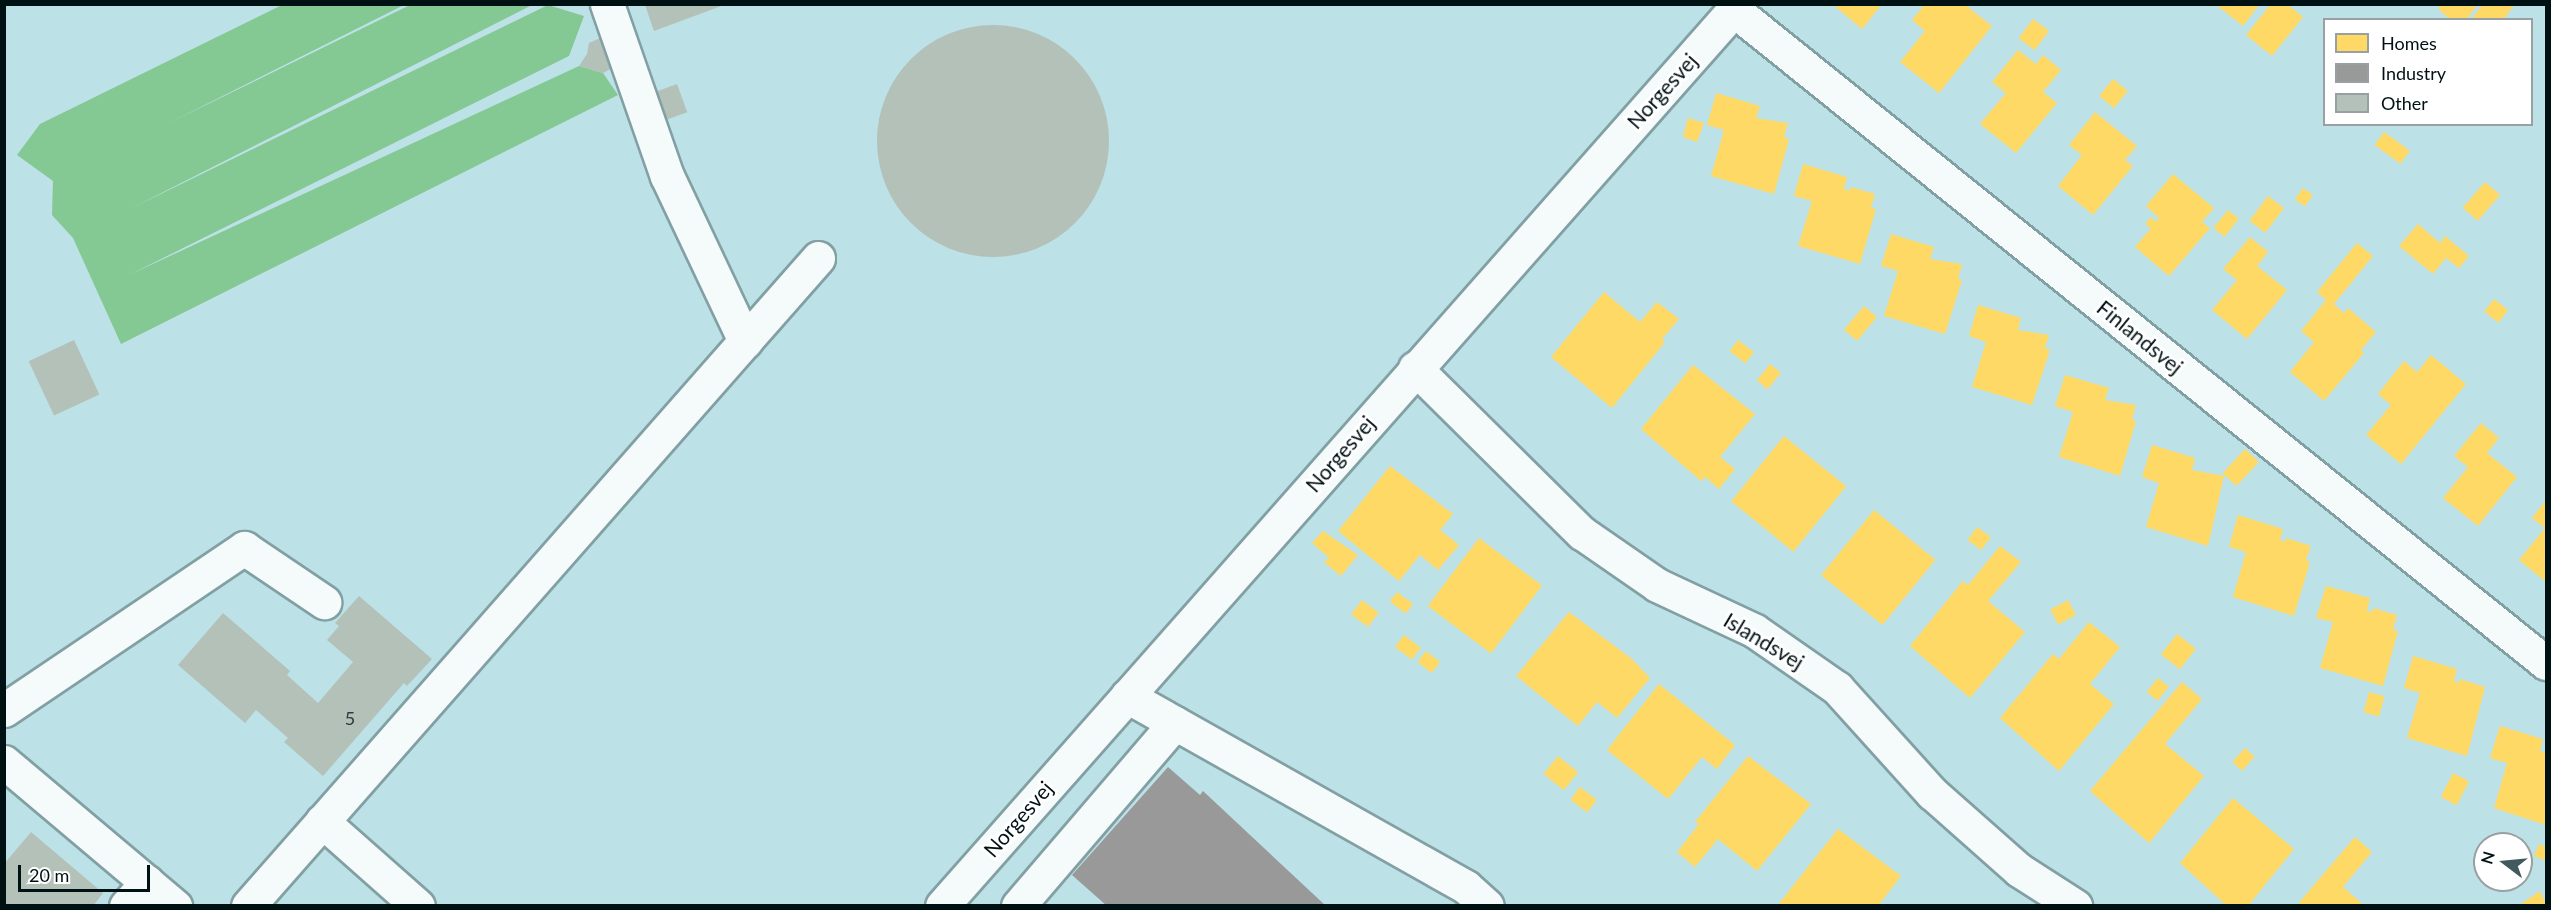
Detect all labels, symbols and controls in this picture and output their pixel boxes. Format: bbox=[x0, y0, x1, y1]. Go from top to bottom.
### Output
legend bbox=[2323, 18, 2533, 126]
text: Homes bbox=[2381, 32, 2437, 54]
street label: Norgesvej bbox=[1622, 48, 1702, 134]
text: Industry bbox=[2381, 62, 2446, 84]
text: Other bbox=[2381, 92, 2428, 114]
street label: Finlandsvej bbox=[2092, 295, 2188, 379]
street label: Norgesvej bbox=[1300, 411, 1380, 497]
street label: Islandsvej bbox=[1719, 607, 1809, 675]
house number: 5 bbox=[345, 707, 355, 729]
street label: Norgesvej bbox=[978, 776, 1058, 862]
north arrow bbox=[2473, 832, 2533, 892]
text: N bbox=[2476, 849, 2498, 866]
scale bar bbox=[21, 853, 153, 891]
text: 20 m bbox=[29, 864, 69, 886]

